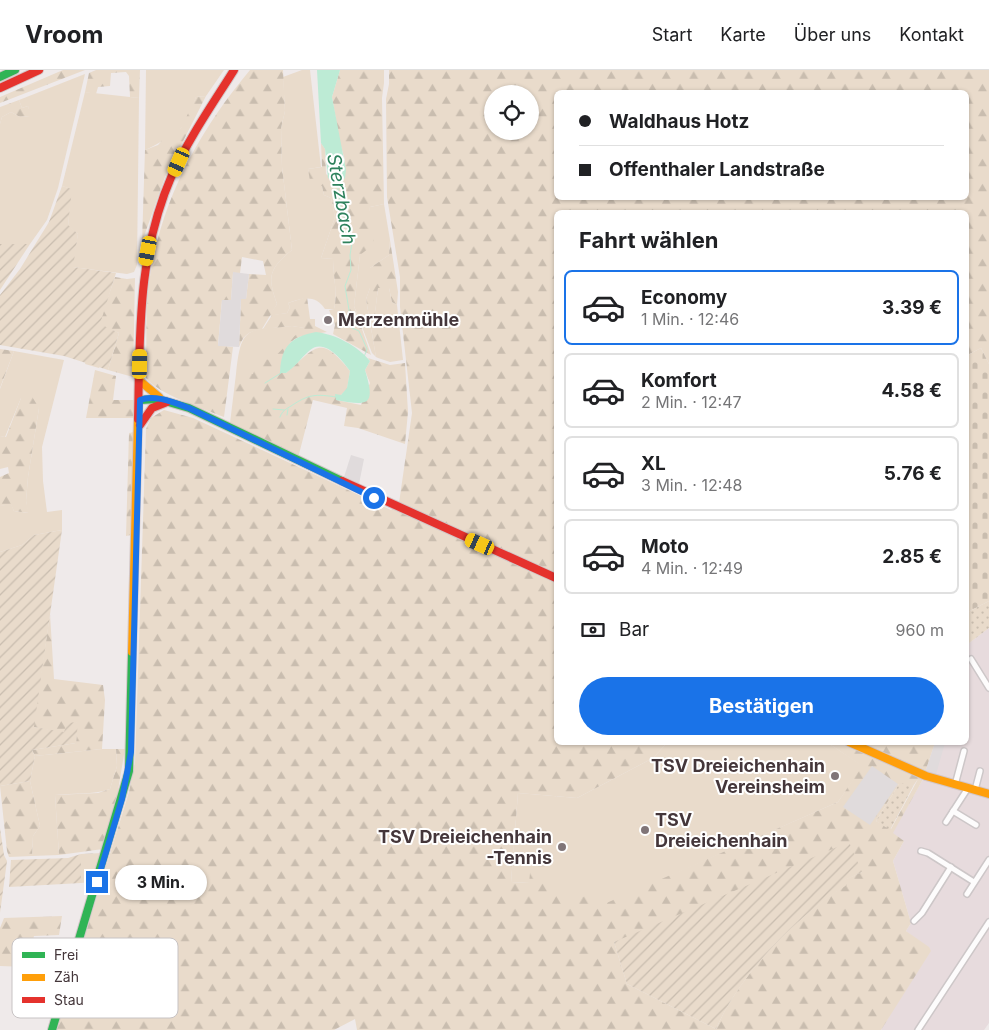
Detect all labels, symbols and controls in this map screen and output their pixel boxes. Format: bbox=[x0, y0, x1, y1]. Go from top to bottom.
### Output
text: Vroom bbox=[25, 20, 103, 49]
text: Start bbox=[652, 24, 692, 45]
text: Karte bbox=[720, 24, 766, 45]
text: Über uns bbox=[794, 24, 871, 45]
text: Kontakt bbox=[899, 24, 964, 45]
map controls bbox=[484, 85, 539, 140]
button: locate bbox=[484, 85, 539, 140]
text: Waldhaus Hotz bbox=[609, 110, 749, 133]
car bbox=[166, 145, 191, 179]
water label: Sterzbach bbox=[322, 152, 361, 246]
text: Offenthaler Landstraße bbox=[609, 158, 825, 181]
text: Fahrt wählen bbox=[579, 227, 719, 253]
car bbox=[137, 235, 158, 267]
icon: car bbox=[581, 285, 626, 330]
text: Economy bbox=[641, 286, 727, 309]
text: 3.39 € bbox=[882, 296, 942, 319]
place label: Merzenmühle bbox=[338, 309, 459, 330]
text: 1 Min. · 12:46 bbox=[641, 309, 739, 329]
marker: Merzenmühle bbox=[322, 314, 334, 326]
car bbox=[132, 349, 147, 379]
icon: car bbox=[581, 368, 626, 413]
text: Komfort bbox=[641, 369, 717, 392]
text: 4.58 € bbox=[882, 379, 942, 402]
text: 2 Min. · 12:47 bbox=[641, 392, 742, 412]
icon: car bbox=[581, 451, 626, 496]
text: XL bbox=[641, 452, 666, 475]
text: 5.76 € bbox=[884, 462, 942, 485]
text: 3 Min. · 12:48 bbox=[641, 475, 743, 495]
route start bbox=[363, 487, 385, 509]
car bbox=[463, 531, 496, 557]
icon: car bbox=[581, 534, 626, 579]
text: Moto bbox=[641, 535, 689, 558]
text: 2.85 € bbox=[882, 545, 942, 568]
text: 4 Min. · 12:49 bbox=[641, 558, 743, 578]
icon: cash bbox=[579, 616, 607, 644]
text: Bar bbox=[619, 618, 649, 641]
text: 960 m bbox=[896, 620, 944, 640]
button: Bestätigen bbox=[579, 677, 944, 735]
place label: TSV Dreieichenhain Vereinsheim bbox=[651, 755, 825, 797]
marker: TSV Dreieichenhain Vereinsheim bbox=[829, 770, 841, 782]
place label: TSV Dreieichenhain bbox=[655, 809, 788, 851]
marker: TSV Dreieichenhain bbox=[639, 824, 651, 836]
place label: TSV Dreieichenhain -Tennis bbox=[378, 826, 552, 868]
marker: TSV Dreieichenhain -Tennis bbox=[556, 841, 568, 853]
callout: 3 Min. bbox=[114, 864, 207, 900]
route end bbox=[86, 871, 108, 893]
text: 3 Min. bbox=[137, 872, 185, 892]
legend bbox=[12, 938, 178, 1018]
text: Frei bbox=[54, 946, 78, 963]
text: Zäh bbox=[54, 968, 79, 985]
text: Stau bbox=[54, 991, 84, 1008]

